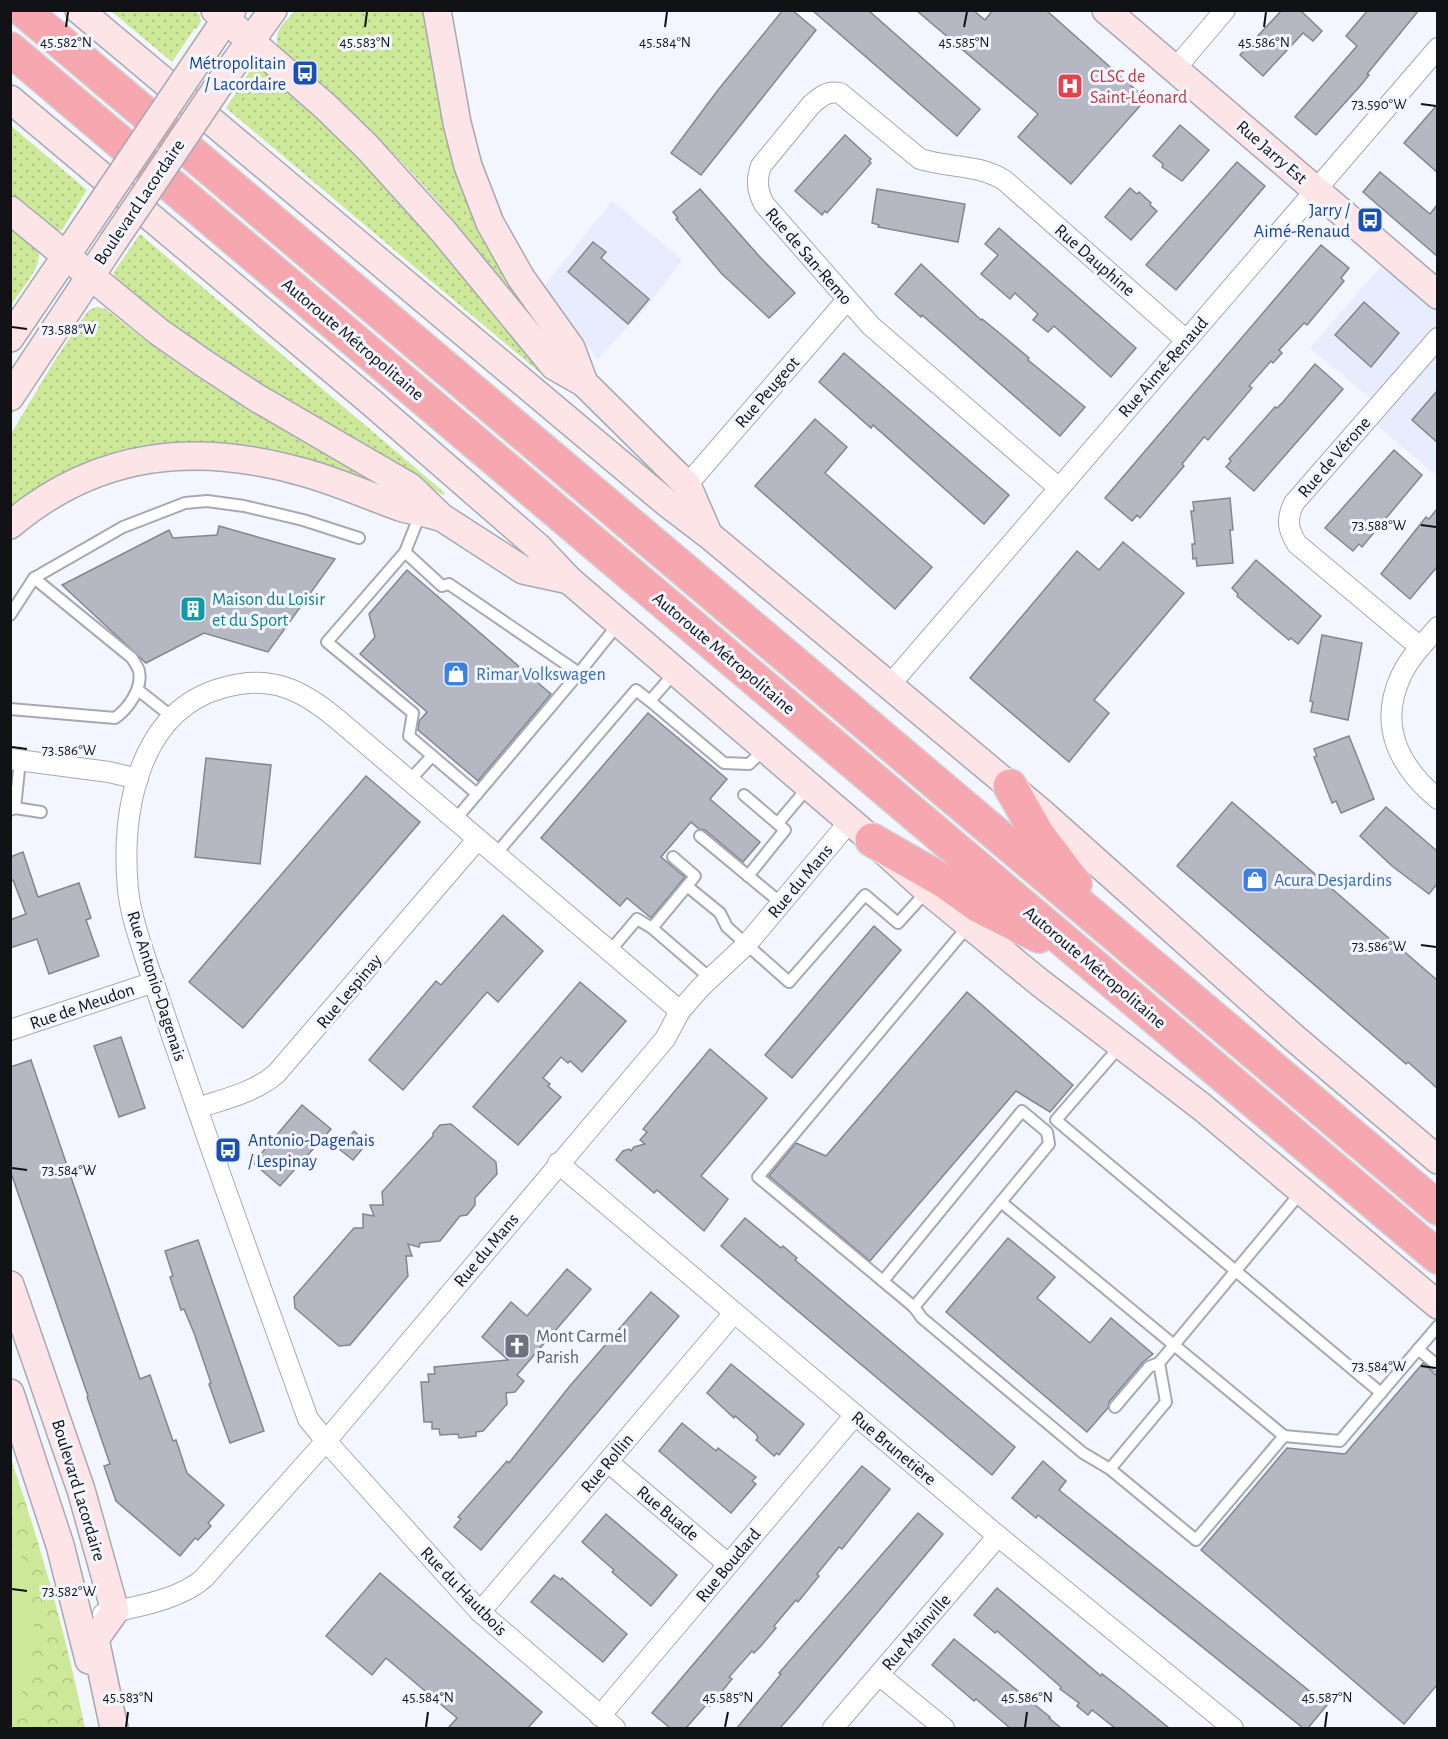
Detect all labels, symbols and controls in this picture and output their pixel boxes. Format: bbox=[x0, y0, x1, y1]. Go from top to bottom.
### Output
text: 45.582°N bbox=[40, 35, 92, 50]
text: 45.583°N bbox=[339, 35, 391, 50]
text: 45.584°N bbox=[639, 35, 691, 50]
text: 45.585°N bbox=[938, 35, 990, 50]
text: 45.586°N bbox=[1238, 35, 1290, 50]
place label: Métropolitain / Lacordaire bbox=[189, 55, 286, 94]
bus stop icon: Métropolitain / Lacordaire bbox=[290, 58, 320, 88]
place label: CLSC de Saint-Léonard bbox=[1090, 68, 1187, 107]
hospital icon: CLSC de Saint-Léonard bbox=[1055, 71, 1085, 101]
text: 73.590°W bbox=[1351, 97, 1407, 112]
street label: Rue Jarry Est bbox=[1233, 117, 1310, 188]
street label: Boulevard Lacordaire bbox=[91, 137, 188, 269]
place label: Jarry / Aimé-Renaud bbox=[1254, 202, 1351, 241]
street label: Rue de San-Remo bbox=[761, 205, 855, 309]
bus stop icon: Jarry / Aimé-Renaud bbox=[1355, 205, 1385, 235]
street label: Rue Dauphine bbox=[1051, 221, 1138, 300]
street label: Autoroute Métropolitaine bbox=[278, 275, 427, 404]
street label: Rue Aimé-Renaud bbox=[1116, 314, 1212, 421]
text: 73.588°W bbox=[42, 322, 97, 337]
street label: Rue Peugeot bbox=[732, 353, 804, 432]
street label: Rue de Vérone bbox=[1295, 414, 1374, 501]
text: 73.588°W bbox=[1352, 518, 1407, 533]
street label: Autoroute Métropolitaine bbox=[649, 589, 798, 718]
place label: Maison du Loisir et du Sport bbox=[212, 591, 325, 630]
building icon: Maison du Loisir et du Sport bbox=[178, 594, 208, 624]
shop icon: Rimar Volkswagen bbox=[441, 659, 471, 689]
place label: Rimar Volkswagen bbox=[476, 666, 606, 684]
text: 73.586°W bbox=[42, 743, 97, 758]
street label: Rue du Mans bbox=[765, 842, 836, 922]
shop icon: Acura Desjardins bbox=[1240, 865, 1270, 895]
place label: Acura Desjardins bbox=[1274, 872, 1392, 890]
street label: Autoroute Métropolitaine bbox=[1020, 903, 1169, 1032]
street label: Rue Antonio-Dagenais bbox=[123, 909, 189, 1064]
text: 73.586°W bbox=[1352, 939, 1407, 954]
street label: Rue Lespinay bbox=[314, 951, 386, 1032]
street label: Rue de Meudon bbox=[28, 981, 137, 1033]
place label: Antonio-Dagenais / Lespinay bbox=[248, 1132, 375, 1171]
bus stop icon: Antonio-Dagenais / Lespinay bbox=[213, 1135, 243, 1165]
text: 73.584°W bbox=[42, 1163, 97, 1178]
street label: Rue du Mans bbox=[451, 1211, 522, 1291]
place label: Mont Carmel Parish bbox=[536, 1328, 627, 1367]
church icon: Mont Carmel Parish bbox=[502, 1331, 532, 1361]
text: 73.584°W bbox=[1352, 1359, 1407, 1374]
street label: Rue Brunetière bbox=[848, 1408, 939, 1489]
street label: Boulevard Lacordaire bbox=[48, 1417, 108, 1563]
street label: Rue Rollin bbox=[578, 1431, 637, 1497]
street label: Rue Buade bbox=[633, 1483, 702, 1545]
street label: Rue Boudard bbox=[693, 1525, 765, 1606]
street label: Rue du Hautbois bbox=[417, 1544, 510, 1640]
text: 73.582°W bbox=[42, 1584, 97, 1599]
street label: Rue Mainville bbox=[879, 1591, 955, 1674]
text: 45.583°N bbox=[102, 1690, 154, 1705]
text: 45.584°N bbox=[402, 1690, 454, 1705]
text: 45.585°N bbox=[702, 1690, 754, 1705]
text: 45.586°N bbox=[1001, 1690, 1053, 1705]
text: 45.587°N bbox=[1301, 1690, 1353, 1705]

